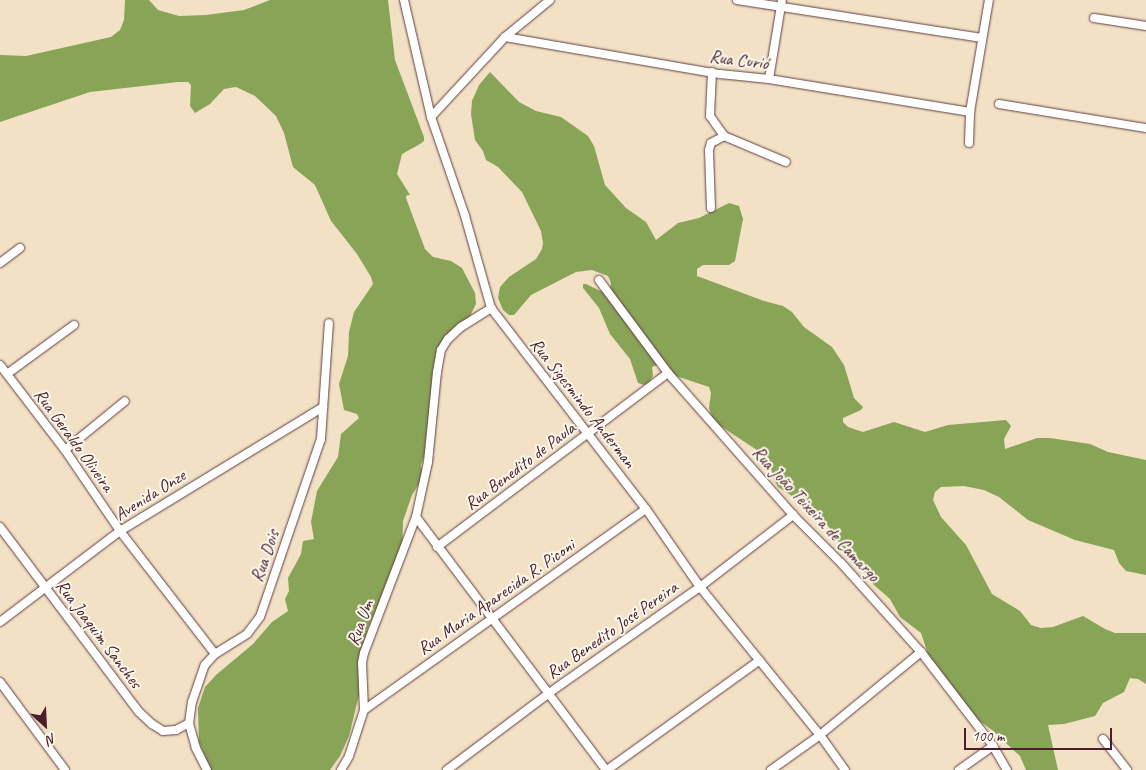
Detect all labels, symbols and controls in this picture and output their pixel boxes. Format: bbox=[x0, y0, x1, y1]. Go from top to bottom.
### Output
street label: Rua Curió bbox=[709, 46, 769, 74]
street label: Rua Sigesmindo Anderman bbox=[525, 334, 641, 472]
street label: Rua Geraldo Oliveira bbox=[29, 384, 119, 496]
street label: Rua Benedito de Paula bbox=[460, 417, 580, 515]
street label: Rua João Teixeira de Camargo bbox=[748, 442, 884, 586]
street label: Avenida Onze bbox=[111, 465, 189, 525]
street label: Rua Dois bbox=[246, 527, 284, 585]
street label: Rua Maria Aparecida R. Piconi bbox=[412, 534, 580, 660]
street label: Rua Joaquim Sanches bbox=[51, 576, 147, 692]
street label: Rua Benedito José Pereira bbox=[542, 577, 682, 683]
street label: Rua Um bbox=[342, 597, 378, 649]
north arrow bbox=[20, 700, 70, 750]
scale bar bbox=[966, 718, 1114, 750]
text: 100 m bbox=[972, 727, 1004, 746]
text: N bbox=[44, 730, 59, 749]

